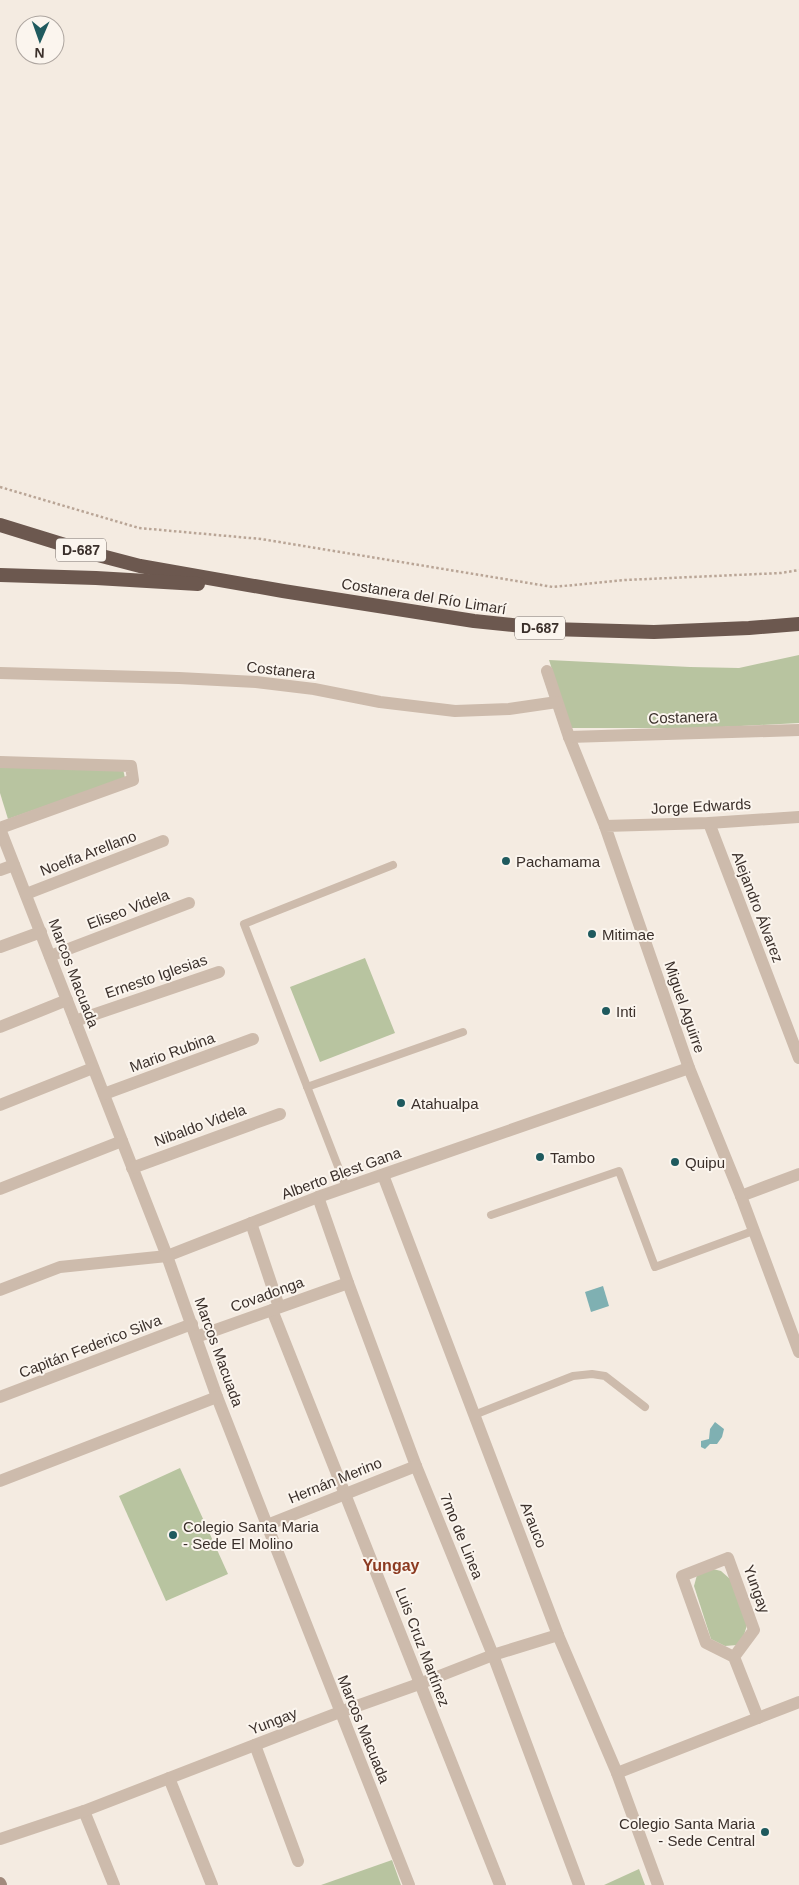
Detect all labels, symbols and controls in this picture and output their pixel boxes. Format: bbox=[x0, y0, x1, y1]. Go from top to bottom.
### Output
north arrow bbox=[15, 15, 65, 65]
text: N bbox=[34, 45, 45, 61]
road number: D-687 bbox=[56, 538, 106, 562]
street label: Costanera del Río Limarí bbox=[340, 575, 508, 618]
road number: D-687 bbox=[515, 616, 565, 640]
street label: Costanera bbox=[246, 658, 317, 682]
street label: Costanera bbox=[648, 707, 719, 727]
street label: Jorge Edwards bbox=[651, 795, 751, 817]
street label: Noelfa Arellano bbox=[37, 827, 139, 879]
street label: Alejandro Álvarez bbox=[729, 849, 787, 965]
place label: Pachamama bbox=[516, 853, 601, 870]
marker: Pachamama bbox=[500, 855, 512, 867]
street label: Eliseo Videla bbox=[85, 885, 172, 932]
street label: Marcos Macuada bbox=[45, 916, 103, 1030]
place label: Mitimae bbox=[602, 926, 655, 943]
marker: Mitimae bbox=[586, 928, 598, 940]
street label: Ernesto Iglesias bbox=[103, 951, 209, 1001]
street label: Miguel Aguirre bbox=[661, 959, 709, 1055]
place label: Inti bbox=[616, 1003, 636, 1020]
marker: Inti bbox=[600, 1005, 612, 1017]
street label: Mario Rubina bbox=[127, 1029, 217, 1075]
place label: Atahualpa bbox=[411, 1095, 479, 1112]
marker: Atahualpa bbox=[395, 1097, 407, 1109]
street label: Nibaldo Videla bbox=[152, 1100, 249, 1149]
street label: Alberto Blest Gana bbox=[279, 1143, 404, 1203]
place label: Tambo bbox=[550, 1149, 595, 1166]
marker: Tambo bbox=[534, 1151, 546, 1163]
place label: Quipu bbox=[685, 1154, 725, 1171]
marker: Quipu bbox=[669, 1156, 681, 1168]
street label: Covadonga bbox=[228, 1273, 307, 1315]
street label: Marcos Macuada bbox=[191, 1295, 247, 1410]
street label: Capitán Federico Silva bbox=[17, 1311, 164, 1381]
street label: Hernán Merino bbox=[286, 1454, 384, 1506]
street label: 7mo de Linea bbox=[437, 1491, 487, 1582]
street label: Arauco bbox=[518, 1500, 550, 1550]
place label: Colegio Santa Maria - Sede El Molino bbox=[183, 1518, 320, 1552]
marker: Colegio Santa Maria - Sede El Molino bbox=[167, 1529, 179, 1541]
district label: Yungay bbox=[363, 1557, 420, 1574]
street label: Yungay bbox=[740, 1563, 774, 1616]
street label: Luis Cruz Martínez bbox=[393, 1585, 453, 1709]
street label: Marcos Macuada bbox=[335, 1672, 394, 1786]
street label: Yungay bbox=[247, 1704, 300, 1738]
place label: Colegio Santa Maria - Sede Central bbox=[619, 1815, 756, 1849]
marker: Colegio Santa Maria - Sede Central bbox=[759, 1826, 771, 1838]

